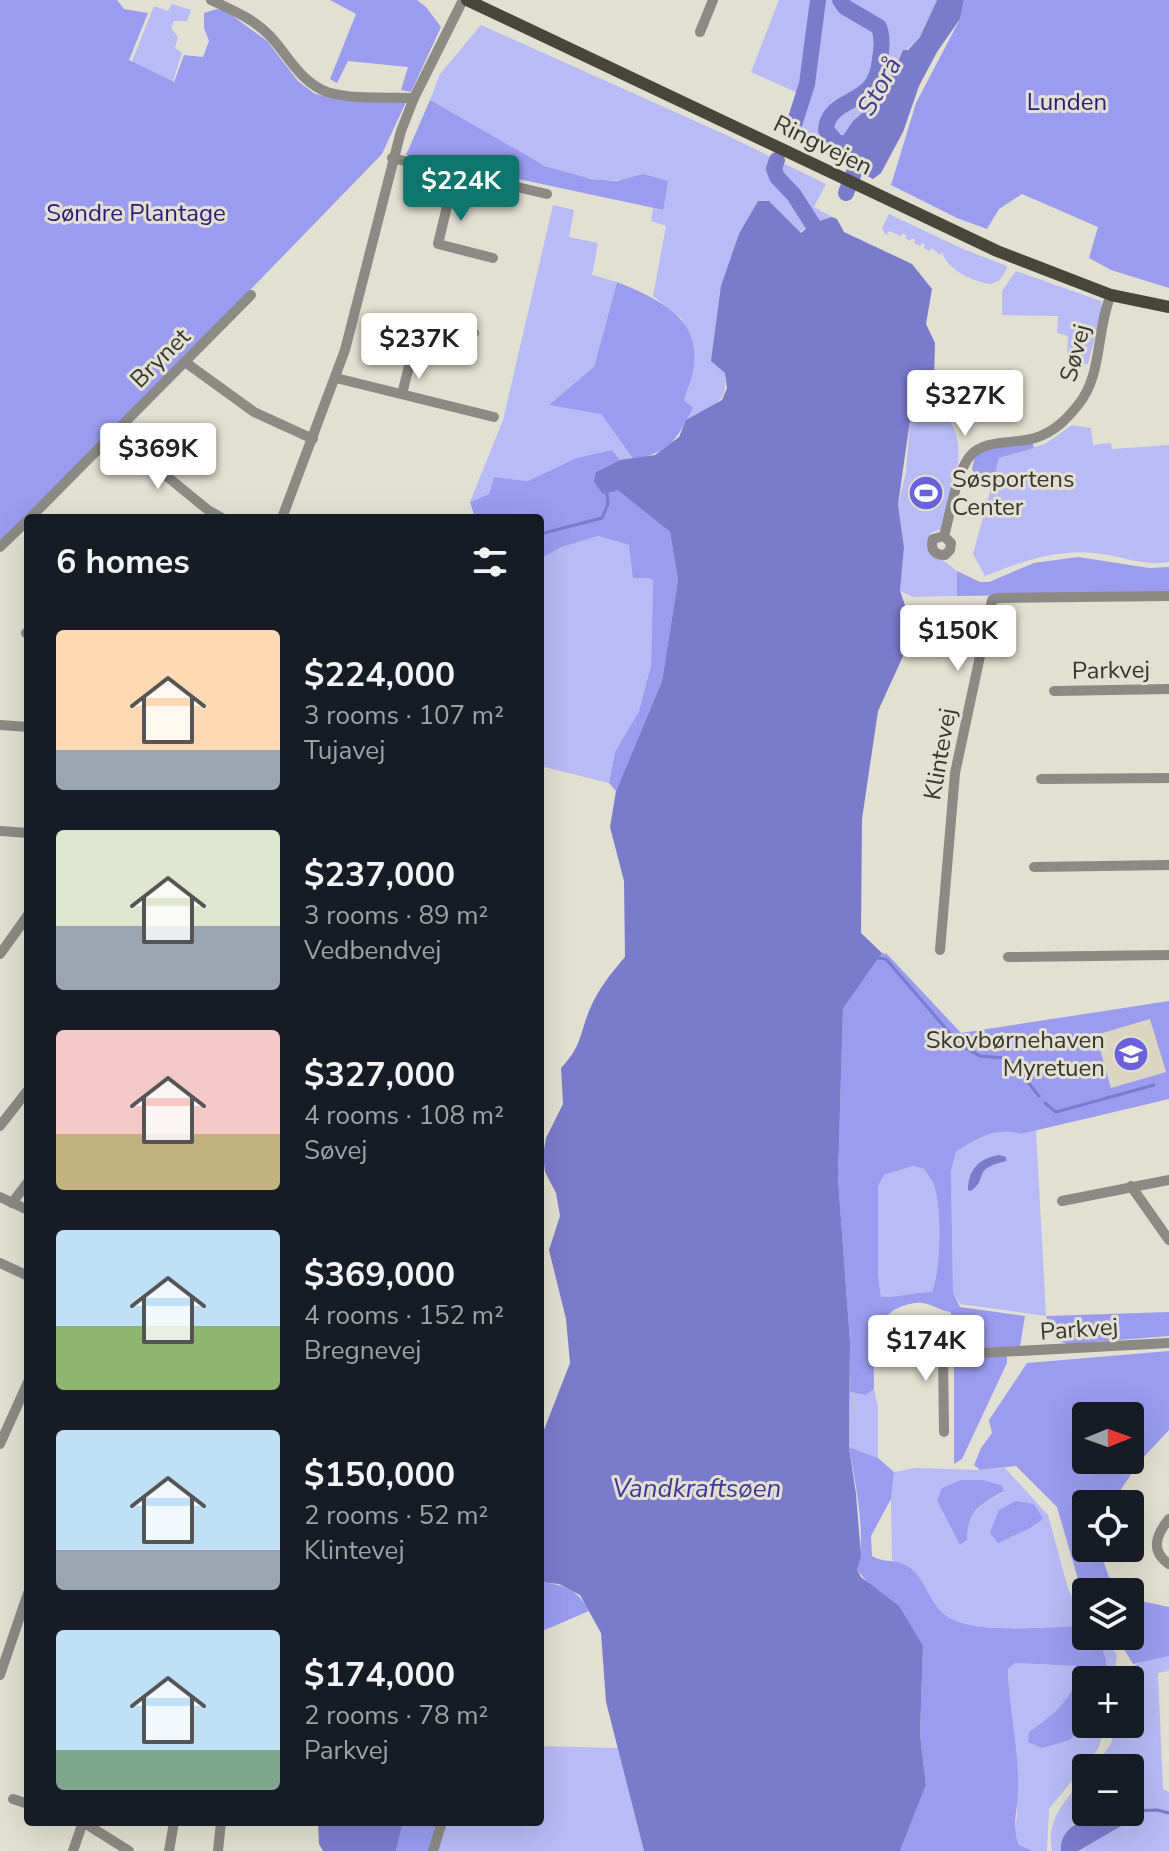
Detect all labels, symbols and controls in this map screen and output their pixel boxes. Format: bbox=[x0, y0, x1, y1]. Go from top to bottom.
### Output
water label: Storå bbox=[849, 51, 910, 122]
park label: Lunden bbox=[1027, 86, 1107, 118]
street label: Ringvejen bbox=[768, 107, 878, 183]
pin: $224K bbox=[405, 155, 517, 223]
text: $224K bbox=[421, 163, 501, 198]
park label: Søndre Plantage bbox=[46, 197, 226, 229]
pin: $237K bbox=[363, 313, 475, 381]
street label: Brynet bbox=[123, 321, 197, 395]
text: $237K bbox=[379, 321, 459, 356]
street label: Søvej bbox=[1052, 321, 1098, 385]
pin: $327K bbox=[909, 370, 1021, 438]
text: $327K bbox=[925, 378, 1005, 413]
pin: $369K bbox=[102, 423, 214, 491]
text: $369K bbox=[118, 431, 198, 466]
place label: Søsportens Center bbox=[952, 463, 1074, 523]
sports icon: Søsportens Center bbox=[907, 474, 945, 512]
text: 6 homes bbox=[56, 539, 190, 585]
icon: filters bbox=[468, 540, 512, 584]
pin: $150K bbox=[902, 605, 1014, 673]
text: $150K bbox=[918, 613, 998, 648]
text: $224,000 bbox=[304, 652, 455, 698]
street label: Parkvej bbox=[1072, 653, 1150, 687]
icon: home bbox=[120, 662, 216, 758]
text: 3 rooms · 107 m² bbox=[304, 698, 504, 733]
street label: Klintevej bbox=[916, 706, 964, 802]
text: Tujavej bbox=[304, 733, 385, 768]
text: $237,000 bbox=[304, 852, 455, 898]
icon: home bbox=[120, 862, 216, 958]
text: 3 rooms · 89 m² bbox=[304, 898, 488, 933]
text: Vedbendvej bbox=[304, 933, 441, 968]
place label: Skovbørnehaven Myretuen bbox=[926, 1024, 1105, 1084]
school or university icon: Skovbørnehaven Myretuen bbox=[1112, 1035, 1150, 1073]
text: $327,000 bbox=[304, 1052, 455, 1098]
icon: home bbox=[120, 1062, 216, 1158]
text: 4 rooms · 108 m² bbox=[304, 1098, 504, 1133]
text: Søvej bbox=[304, 1133, 367, 1168]
text: $369,000 bbox=[304, 1252, 455, 1298]
icon: home bbox=[120, 1262, 216, 1358]
text: 4 rooms · 152 m² bbox=[304, 1298, 504, 1333]
street label: Parkvej bbox=[1039, 1310, 1119, 1348]
pin: $174K bbox=[870, 1315, 982, 1383]
text: $174K bbox=[886, 1323, 966, 1358]
text: Bregnevej bbox=[304, 1333, 421, 1368]
north arrow bbox=[1072, 1402, 1144, 1474]
map controls bbox=[1072, 1402, 1144, 1826]
text: $150,000 bbox=[304, 1452, 455, 1498]
icon: home bbox=[120, 1462, 216, 1558]
water label: Vandkraftsøen bbox=[613, 1471, 781, 1506]
button: locate bbox=[1072, 1490, 1144, 1562]
text: 2 rooms · 52 m² bbox=[304, 1498, 488, 1533]
text: Klintevej bbox=[304, 1533, 405, 1568]
button: layers bbox=[1072, 1578, 1144, 1650]
text: $174,000 bbox=[304, 1652, 455, 1698]
icon: home bbox=[120, 1662, 216, 1758]
button: + bbox=[1072, 1666, 1144, 1738]
text: 2 rooms · 78 m² bbox=[304, 1698, 488, 1733]
text: Parkvej bbox=[304, 1733, 389, 1768]
button: − bbox=[1072, 1754, 1144, 1826]

